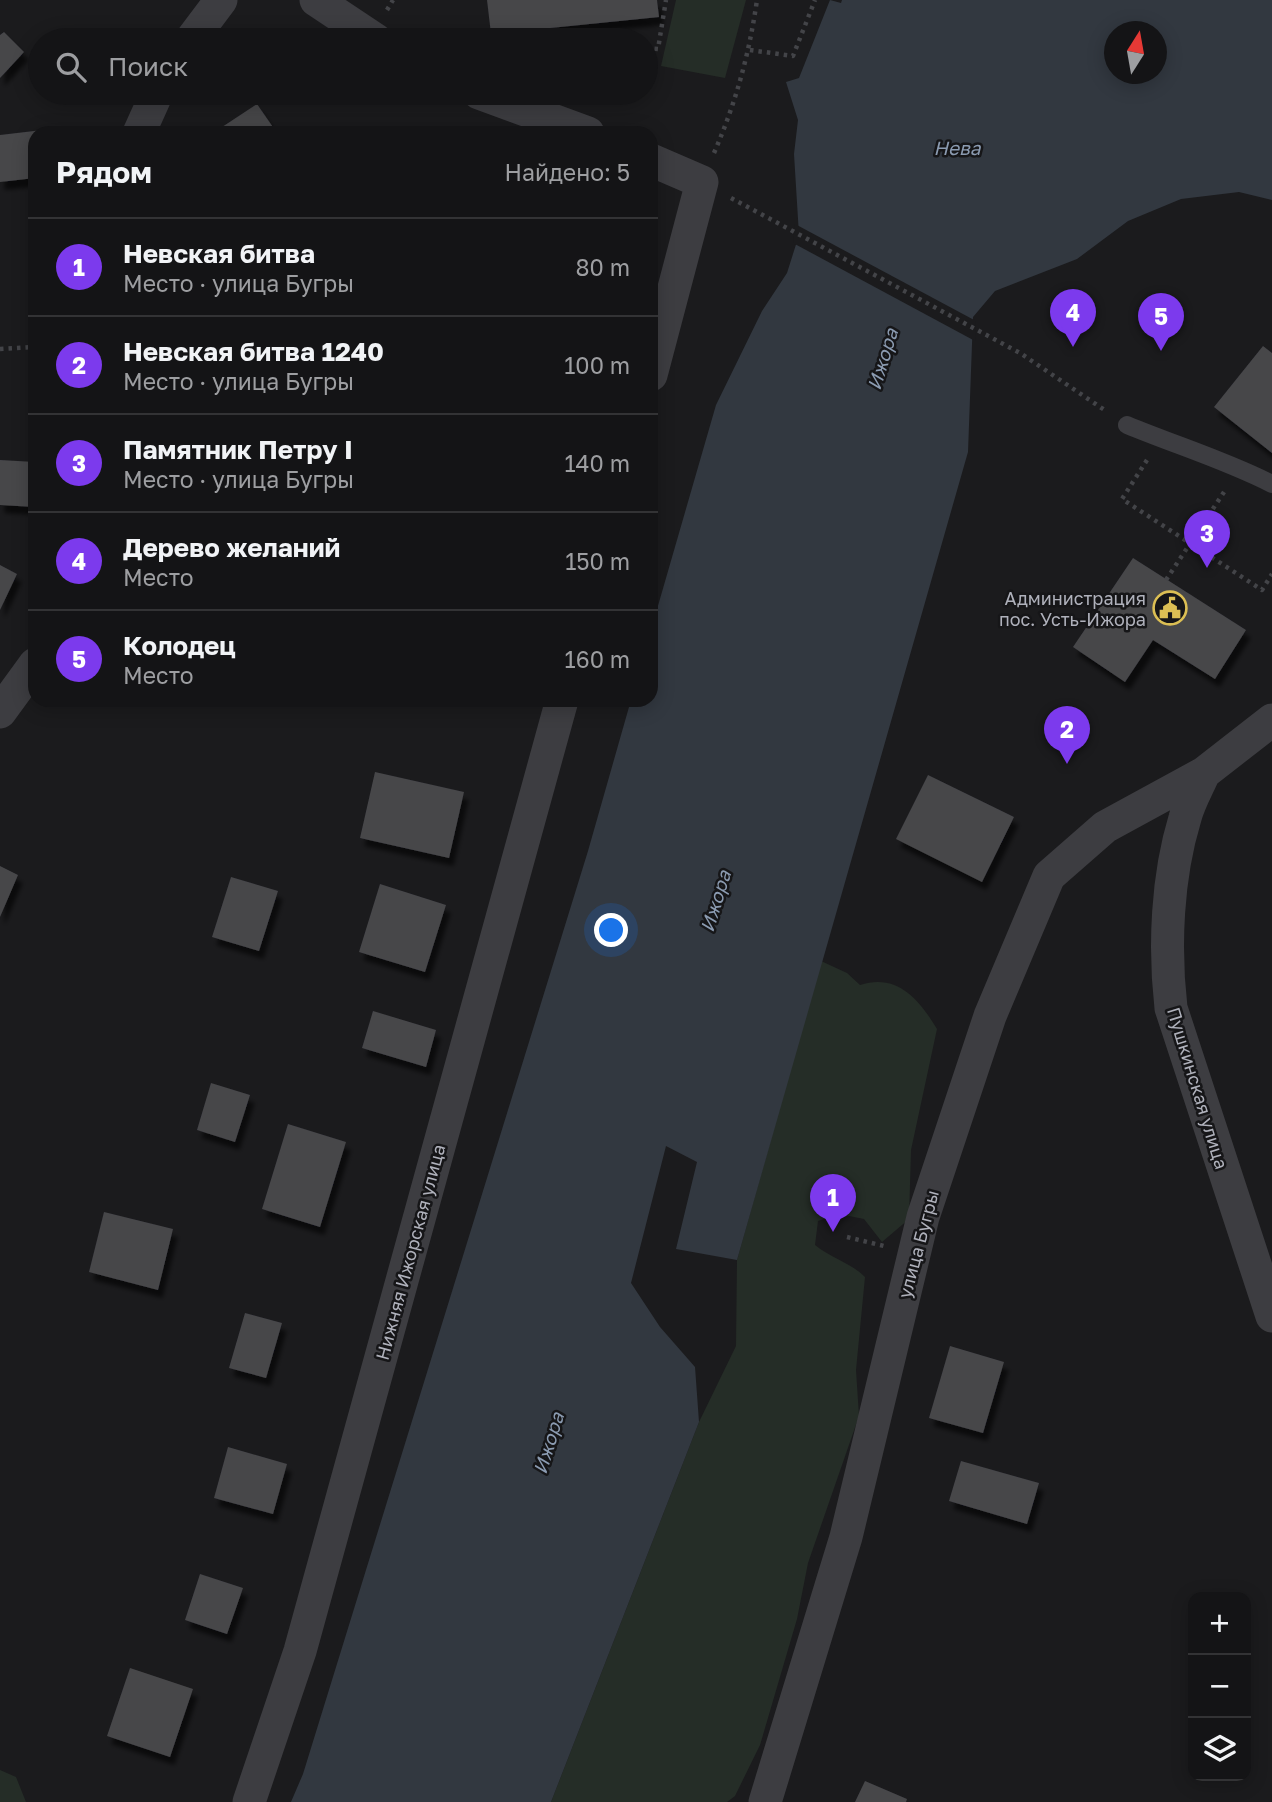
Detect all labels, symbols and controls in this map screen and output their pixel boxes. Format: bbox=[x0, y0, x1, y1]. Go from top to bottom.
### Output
north arrow bbox=[1104, 21, 1167, 84]
search box bbox=[28, 28, 658, 105]
icon: search bbox=[52, 48, 90, 86]
text: Поиск bbox=[108, 51, 188, 82]
water label: Нева bbox=[934, 136, 982, 159]
text: Рядом bbox=[56, 154, 152, 190]
text: Найдено: 5 bbox=[504, 158, 630, 186]
text: Невская битва bbox=[123, 238, 315, 269]
text: 1 bbox=[73, 253, 85, 281]
text: 80 m bbox=[576, 253, 630, 281]
text: Место · улица Бугры bbox=[123, 269, 354, 297]
pin: 4 bbox=[1050, 289, 1096, 347]
pin: 5 bbox=[1138, 293, 1184, 351]
water label: Ижора bbox=[862, 324, 903, 393]
text: Невская битва 1240 bbox=[123, 336, 384, 367]
text: 2 bbox=[72, 351, 86, 379]
text: 100 m bbox=[564, 351, 630, 379]
text: Место · улица Бугры bbox=[123, 367, 354, 395]
text: Памятник Петру I bbox=[123, 434, 353, 465]
text: 3 bbox=[72, 449, 86, 477]
text: 140 m bbox=[564, 449, 630, 477]
text: Место · улица Бугры bbox=[123, 465, 354, 493]
pin: 3 bbox=[1184, 510, 1230, 568]
text: Дерево желаний bbox=[123, 532, 340, 563]
text: 4 bbox=[72, 547, 86, 575]
text: 150 m bbox=[565, 547, 630, 575]
text: Место bbox=[123, 563, 194, 591]
place label: Администрация пос. Усть-Ижора bbox=[999, 587, 1146, 630]
public building icon: Администрация пос. Усть-Ижора bbox=[1151, 589, 1189, 627]
text: Колодец bbox=[123, 630, 236, 661]
text: 5 bbox=[72, 645, 86, 673]
text: 160 m bbox=[565, 645, 630, 673]
text: Место bbox=[123, 661, 194, 689]
pin: 2 bbox=[1044, 706, 1090, 764]
water label: Ижора bbox=[695, 866, 736, 935]
your location bbox=[594, 913, 628, 947]
street label: Пушкинская улица bbox=[1163, 1004, 1233, 1172]
street label: Нижняя Ижорская улица bbox=[371, 1142, 449, 1362]
pin: 1 bbox=[810, 1174, 856, 1232]
street label: улица Бугры bbox=[893, 1187, 943, 1301]
water label: Ижора bbox=[528, 1408, 569, 1477]
map controls bbox=[1188, 1592, 1251, 1781]
button: + bbox=[1188, 1592, 1251, 1655]
button: − bbox=[1188, 1655, 1251, 1718]
button: layers bbox=[1188, 1718, 1251, 1781]

